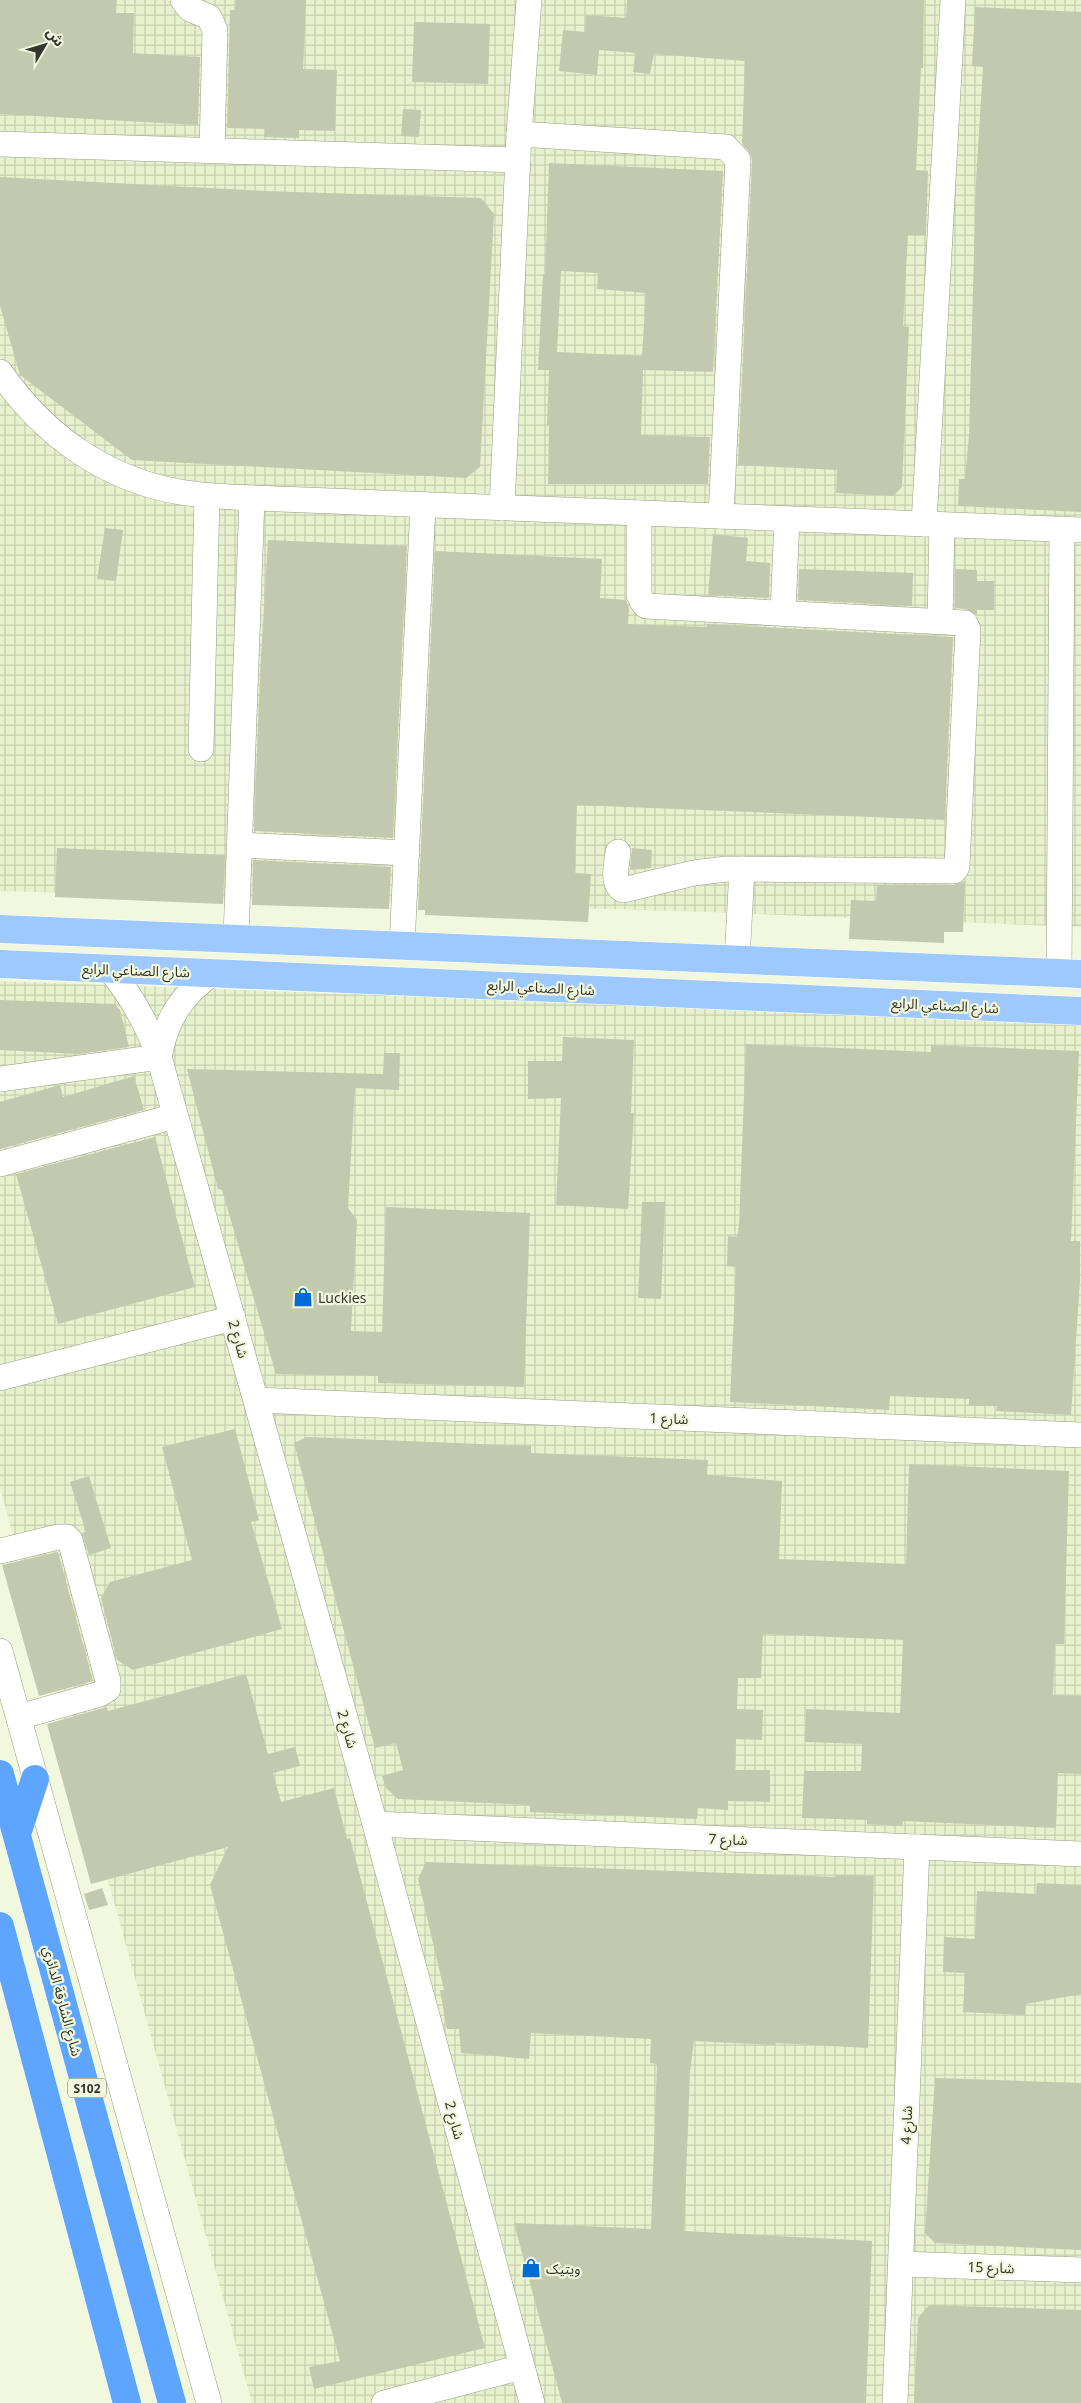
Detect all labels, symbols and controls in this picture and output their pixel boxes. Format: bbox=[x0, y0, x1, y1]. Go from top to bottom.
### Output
north arrow bbox=[20, 20, 70, 70]
text: ش bbox=[42, 23, 69, 50]
street label: شارع الصناعي الرابع bbox=[82, 959, 190, 984]
street label: شارع الصناعي الرابع bbox=[487, 975, 595, 1002]
street label: شارع الصناعي الرابع bbox=[891, 993, 999, 1020]
shop icon: Luckies bbox=[292, 1286, 314, 1308]
place label: Luckies bbox=[318, 1288, 367, 1307]
street label: شارع 2 bbox=[223, 1318, 254, 1361]
street label: شارع 1 bbox=[649, 1408, 689, 1430]
street label: شارع 2 bbox=[332, 1708, 363, 1751]
street label: شارع 7 bbox=[708, 1829, 748, 1851]
street label: شارع الشارقة الدائري bbox=[37, 1944, 87, 2059]
road number: S102 bbox=[68, 2078, 106, 2098]
street label: شارع 2 bbox=[439, 2099, 469, 2142]
street label: شارع 4 bbox=[896, 2105, 918, 2145]
shop icon: ویتیک bbox=[520, 2257, 542, 2279]
street label: شارع 15 bbox=[967, 2257, 1015, 2279]
place label: ویتیک bbox=[546, 2259, 581, 2278]

